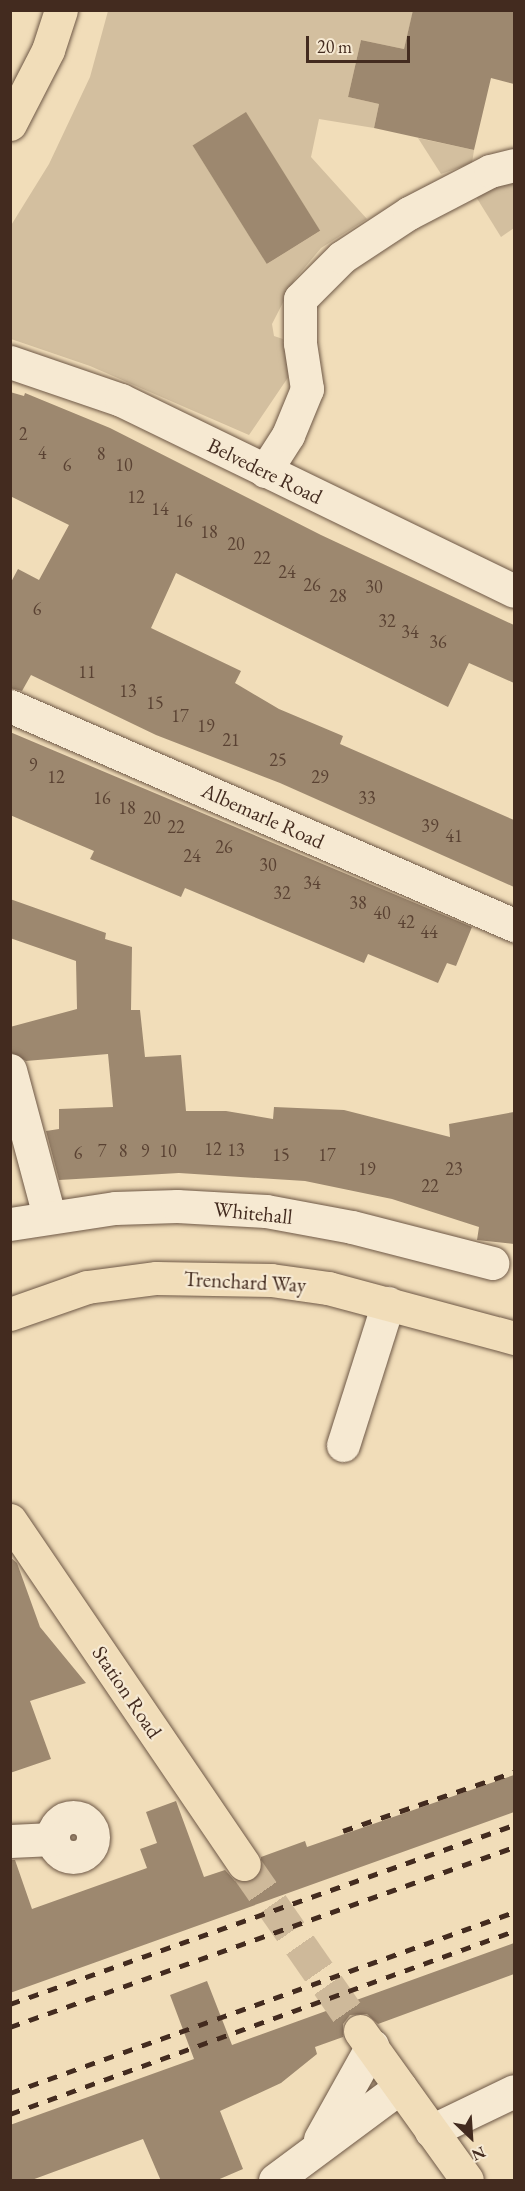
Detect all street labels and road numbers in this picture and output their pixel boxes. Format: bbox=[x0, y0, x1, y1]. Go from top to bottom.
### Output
street label: Belvedere Road bbox=[204, 432, 326, 510]
street label: Albemarle Road bbox=[198, 778, 328, 854]
street label: Whitehall bbox=[212, 1196, 294, 1230]
street label: Trenchard Way bbox=[183, 1266, 307, 1298]
street label: Station Road bbox=[87, 1641, 167, 1743]

